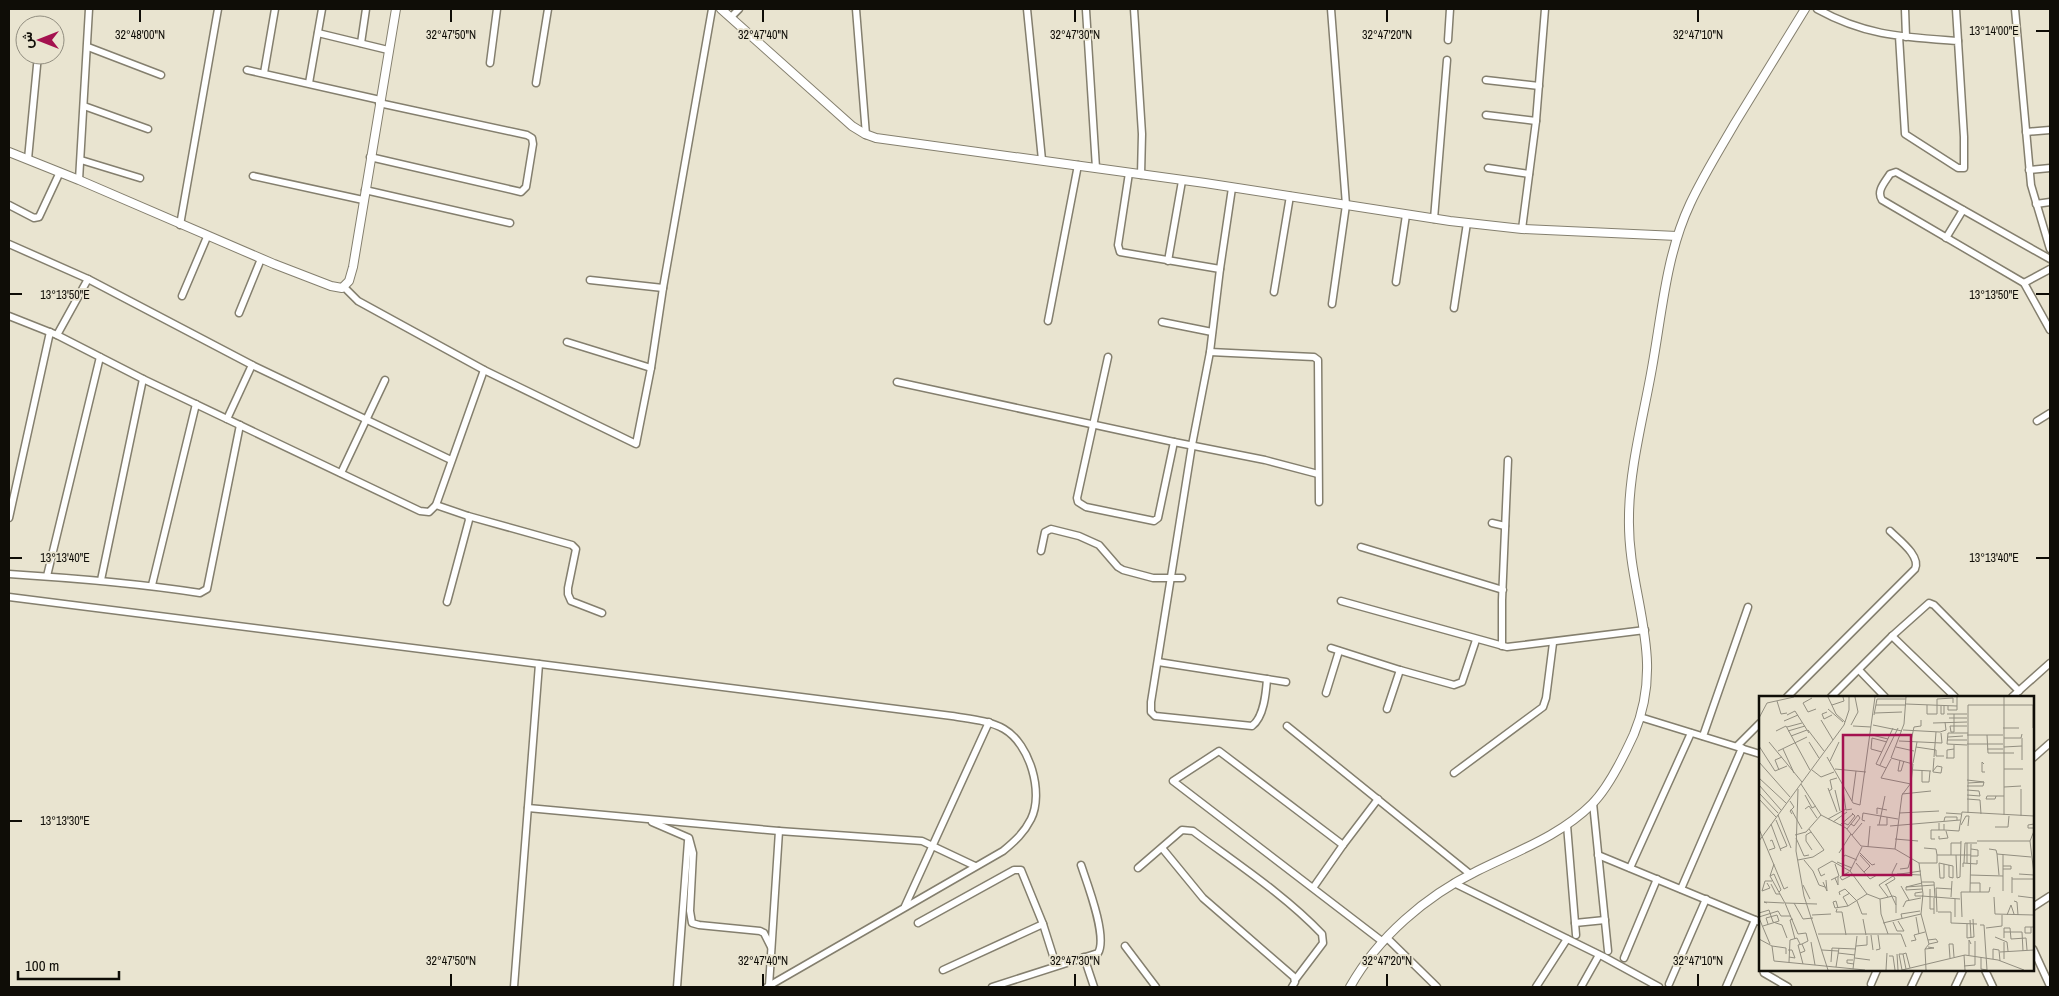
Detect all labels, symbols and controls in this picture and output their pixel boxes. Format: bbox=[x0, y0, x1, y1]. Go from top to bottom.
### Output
north arrow bbox=[15, 15, 65, 65]
text: 13°14'00"E bbox=[1969, 23, 2019, 39]
text: 32°48'00"N bbox=[115, 27, 165, 43]
text: 32°47'50"N bbox=[426, 27, 476, 43]
text: 32°47'40"N bbox=[738, 27, 788, 43]
text: 32°47'30"N bbox=[1050, 27, 1100, 43]
text: 32°47'20"N bbox=[1362, 27, 1412, 43]
text: 32°47'10"N bbox=[1673, 27, 1723, 43]
text: ش bbox=[18, 31, 36, 48]
text: 13°13'50"E bbox=[40, 287, 90, 303]
text: 13°13'50"E bbox=[1969, 287, 2019, 303]
text: 13°13'40"E bbox=[40, 550, 90, 566]
text: 13°13'40"E bbox=[1969, 550, 2019, 566]
inset map bbox=[1759, 696, 2034, 971]
text: 13°13'30"E bbox=[40, 813, 90, 829]
scale bar bbox=[18, 948, 119, 980]
text: 32°47'50"N bbox=[426, 953, 476, 969]
text: 32°47'40"N bbox=[738, 953, 788, 969]
text: 32°47'30"N bbox=[1050, 953, 1100, 969]
text: 32°47'20"N bbox=[1362, 953, 1412, 969]
text: 32°47'10"N bbox=[1673, 953, 1723, 969]
text: 100 m bbox=[25, 955, 59, 976]

